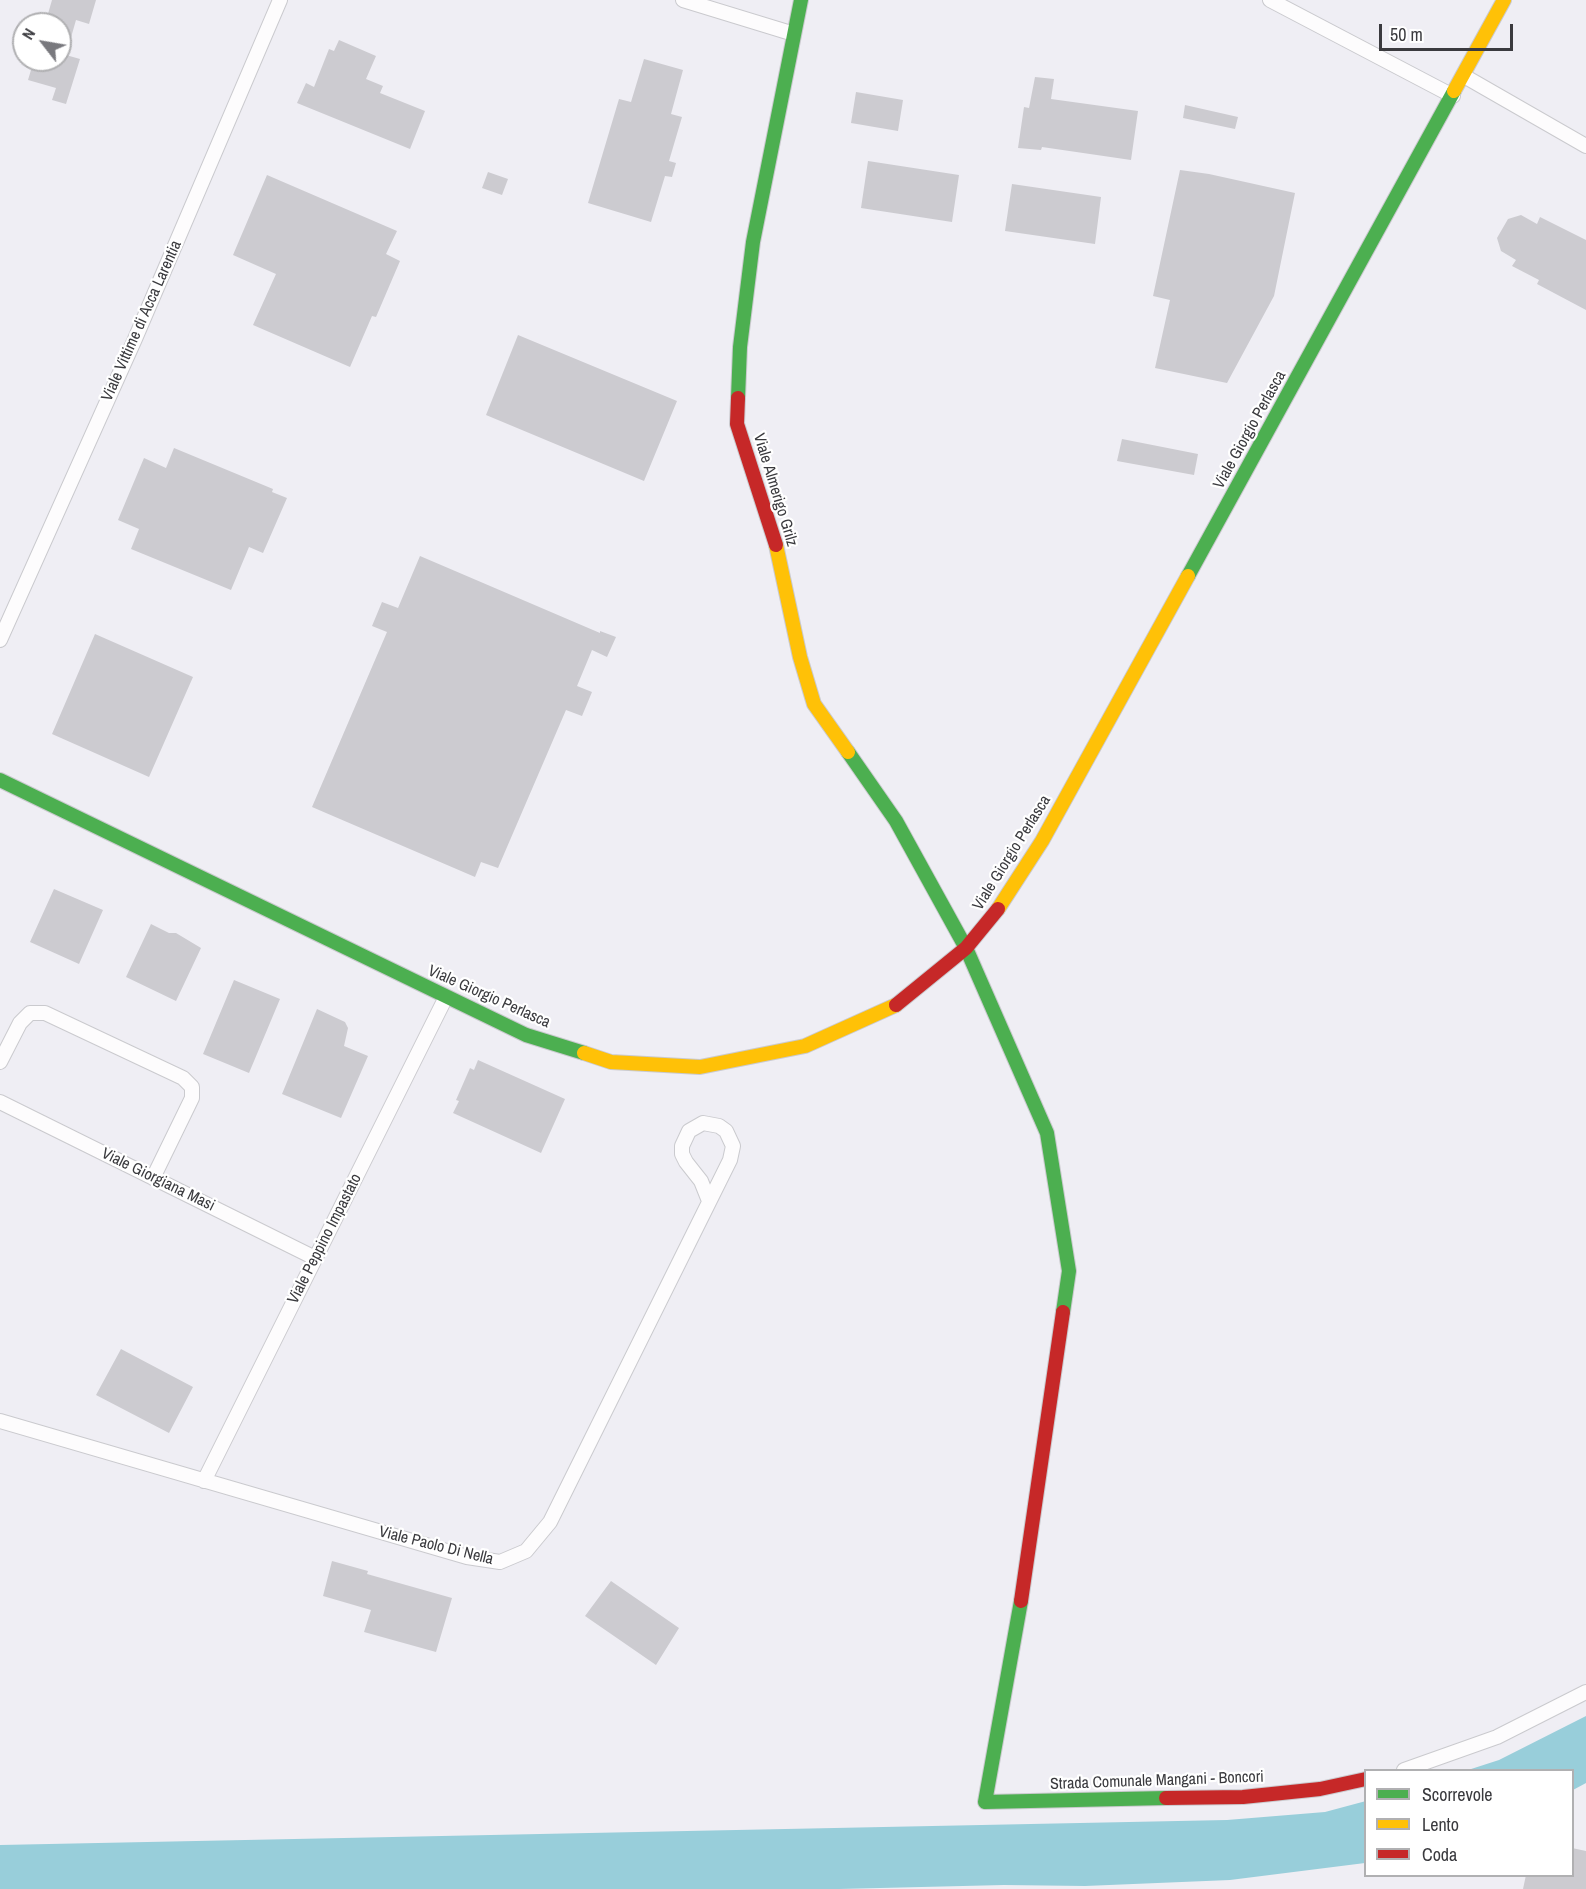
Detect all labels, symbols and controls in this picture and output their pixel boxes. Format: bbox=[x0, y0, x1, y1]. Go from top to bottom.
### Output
north arrow bbox=[12, 12, 72, 72]
scale bar bbox=[1382, 12, 1516, 50]
text: 50 m bbox=[1390, 22, 1423, 47]
text: N bbox=[16, 24, 40, 43]
street label: Viale Vittime di Acca Larentia bbox=[98, 238, 186, 404]
street label: Viale Giorgio Perlasca bbox=[1210, 368, 1290, 492]
street label: Viale Almerigo Grilz bbox=[749, 431, 801, 549]
street label: Viale Giorgio Perlasca bbox=[969, 792, 1055, 914]
street label: Viale Giorgio Perlasca bbox=[425, 961, 553, 1033]
street label: Viale Giorgiana Masi bbox=[98, 1144, 218, 1216]
street label: Viale Peppino Impastato bbox=[284, 1171, 366, 1307]
street label: Viale Paolo Di Nella bbox=[377, 1523, 495, 1569]
street label: Strada Comunale Mangani - Boncori bbox=[1050, 1768, 1264, 1794]
legend bbox=[1364, 1769, 1574, 1877]
text: Scorrevole bbox=[1422, 1782, 1493, 1807]
text: Lento bbox=[1422, 1812, 1459, 1837]
text: Coda bbox=[1422, 1842, 1457, 1867]

